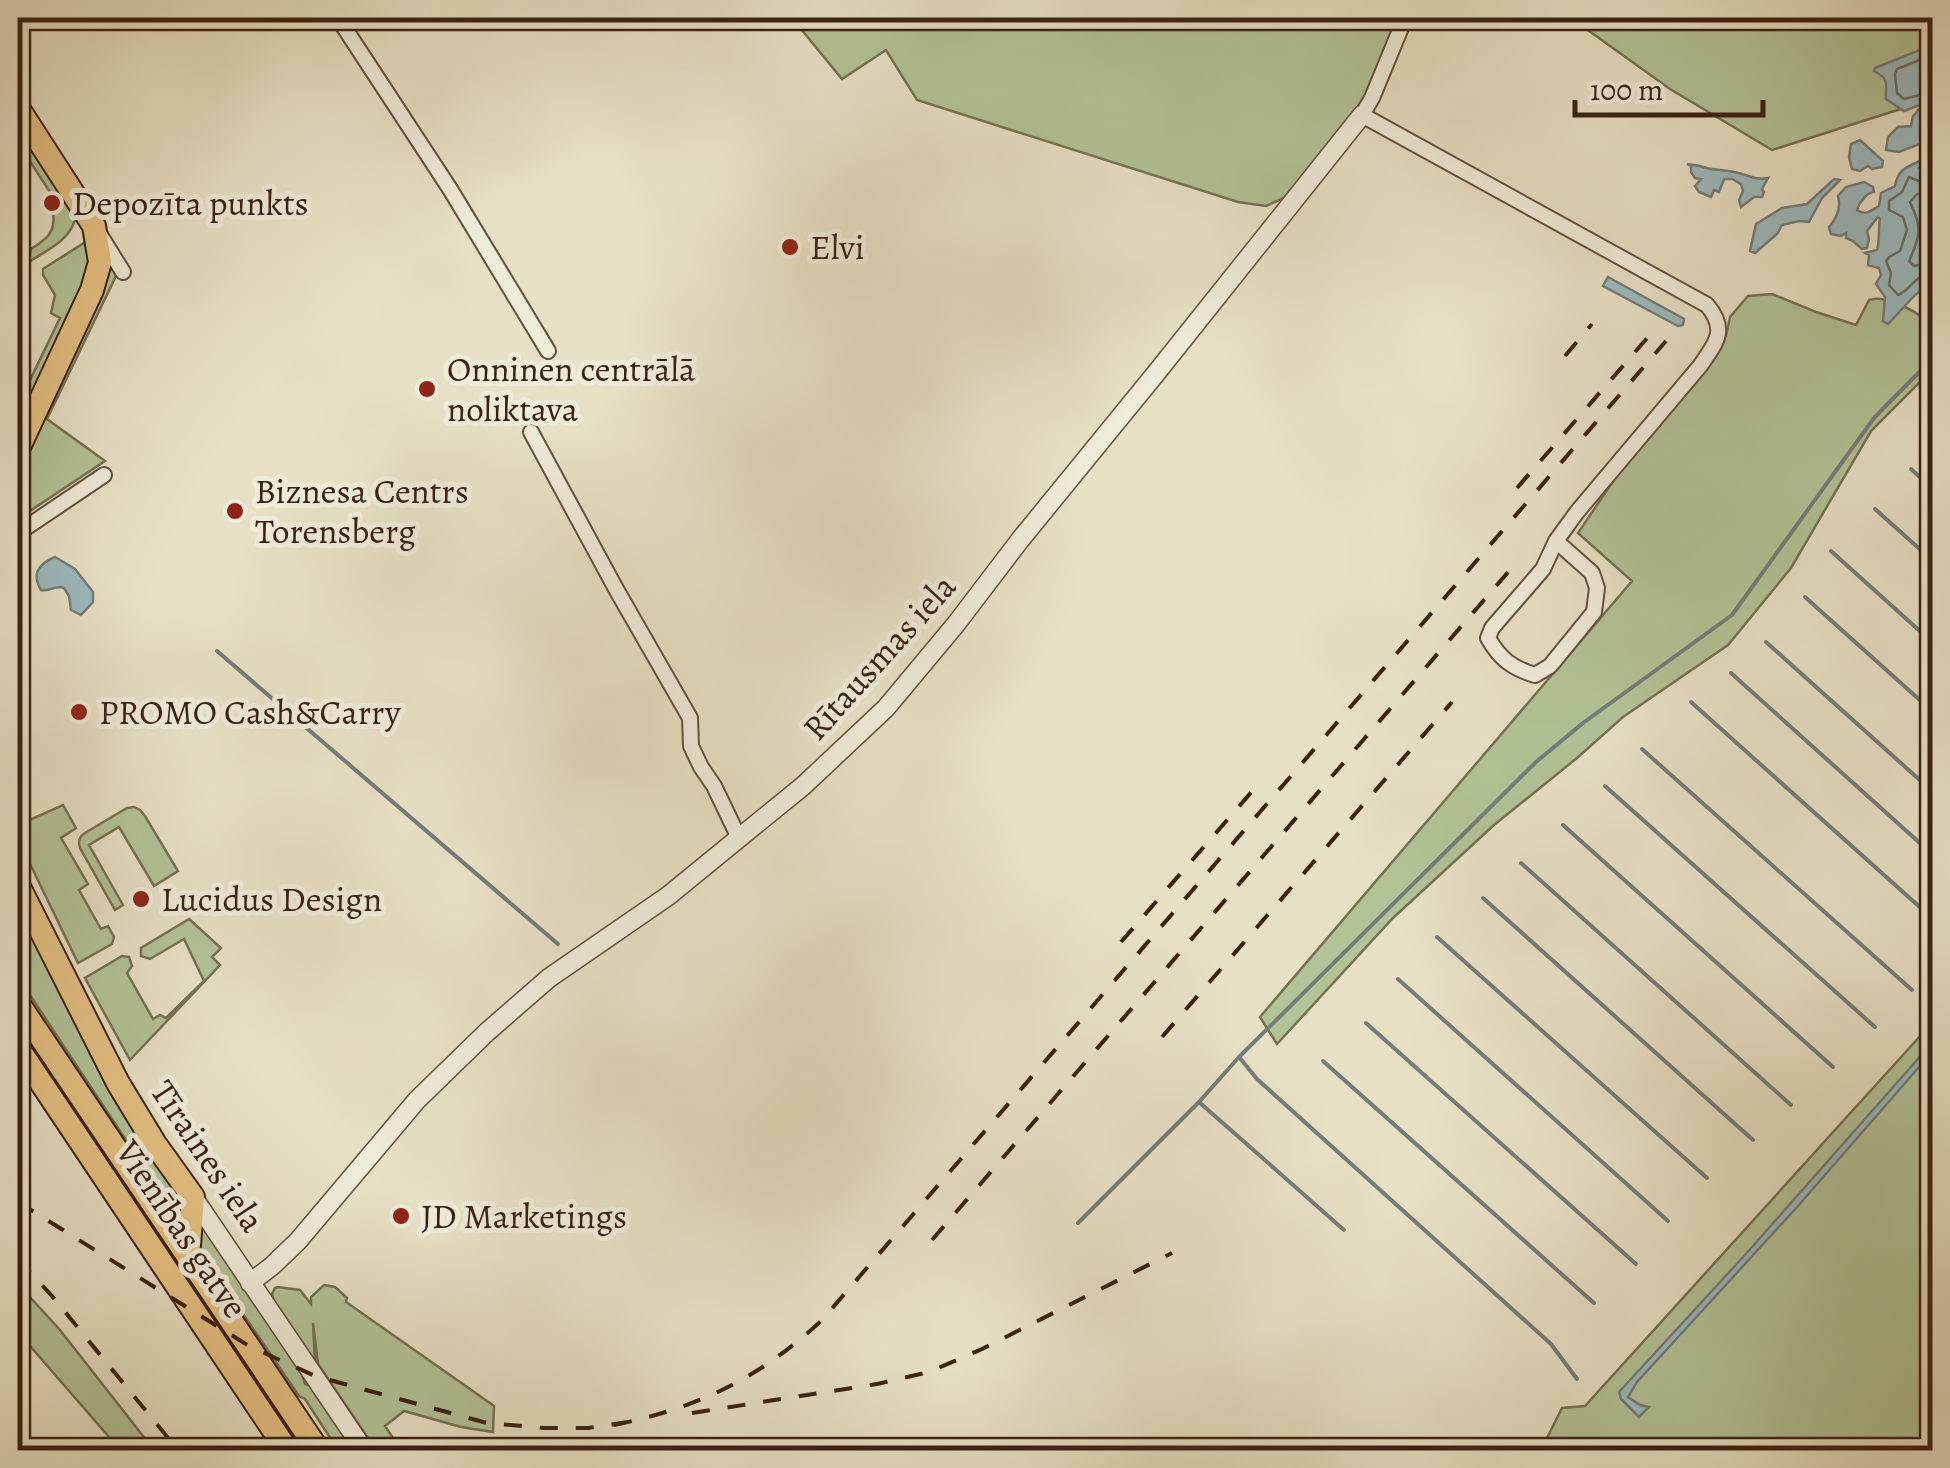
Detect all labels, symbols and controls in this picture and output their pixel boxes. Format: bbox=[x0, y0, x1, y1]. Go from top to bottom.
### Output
scale bar bbox=[1575, 55, 1762, 117]
text: 100 m bbox=[1590, 70, 1663, 110]
place label: Depozīta punkts bbox=[72, 179, 309, 227]
marker: Depozīta punkts bbox=[41, 192, 63, 214]
place label: Elvi bbox=[810, 223, 865, 271]
marker: Elvi bbox=[779, 236, 801, 258]
place label: Onninen centrālā noliktava bbox=[447, 345, 696, 433]
marker: Onninen centrālā noliktava bbox=[416, 378, 438, 400]
place label: Biznesa Centrs Torensberg bbox=[255, 467, 469, 555]
marker: Biznesa Centrs Torensberg bbox=[224, 500, 246, 522]
street label: Rītausmas iela bbox=[791, 563, 967, 751]
place label: PROMO Cash&Carry bbox=[99, 688, 401, 736]
marker: PROMO Cash&Carry bbox=[68, 701, 90, 723]
place label: Lucidus Design bbox=[161, 875, 382, 923]
marker: Lucidus Design bbox=[130, 888, 152, 910]
street label: Tīraines iela bbox=[140, 1071, 277, 1242]
street label: Vienības gatve bbox=[104, 1130, 259, 1328]
place label: JD Marketings bbox=[421, 1192, 627, 1240]
marker: JD Marketings bbox=[390, 1205, 412, 1227]

